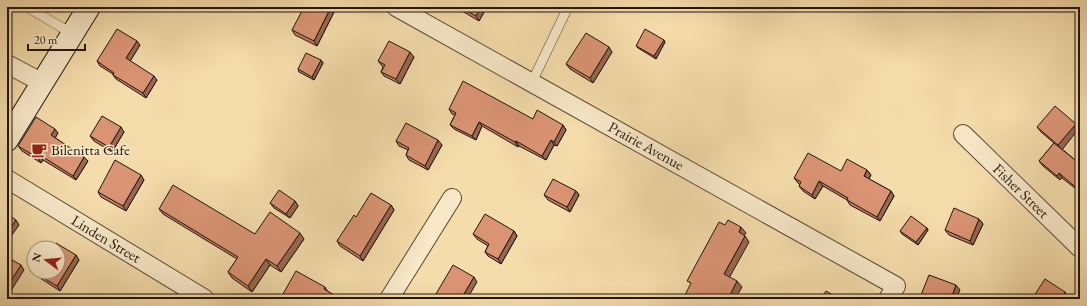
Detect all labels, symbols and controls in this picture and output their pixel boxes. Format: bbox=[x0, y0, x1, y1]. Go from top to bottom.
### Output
scale bar bbox=[28, 26, 85, 52]
text: 20 m bbox=[34, 32, 58, 48]
street label: Prairie Avenue bbox=[605, 117, 688, 174]
place label: Bilenitta Cafe bbox=[51, 140, 130, 159]
cafe icon: Bilenitta Cafe bbox=[30, 141, 48, 159]
street label: Fisher Street bbox=[989, 159, 1054, 222]
street label: Linden Street bbox=[68, 210, 145, 267]
north arrow bbox=[26, 240, 66, 280]
text: N bbox=[28, 251, 44, 263]

